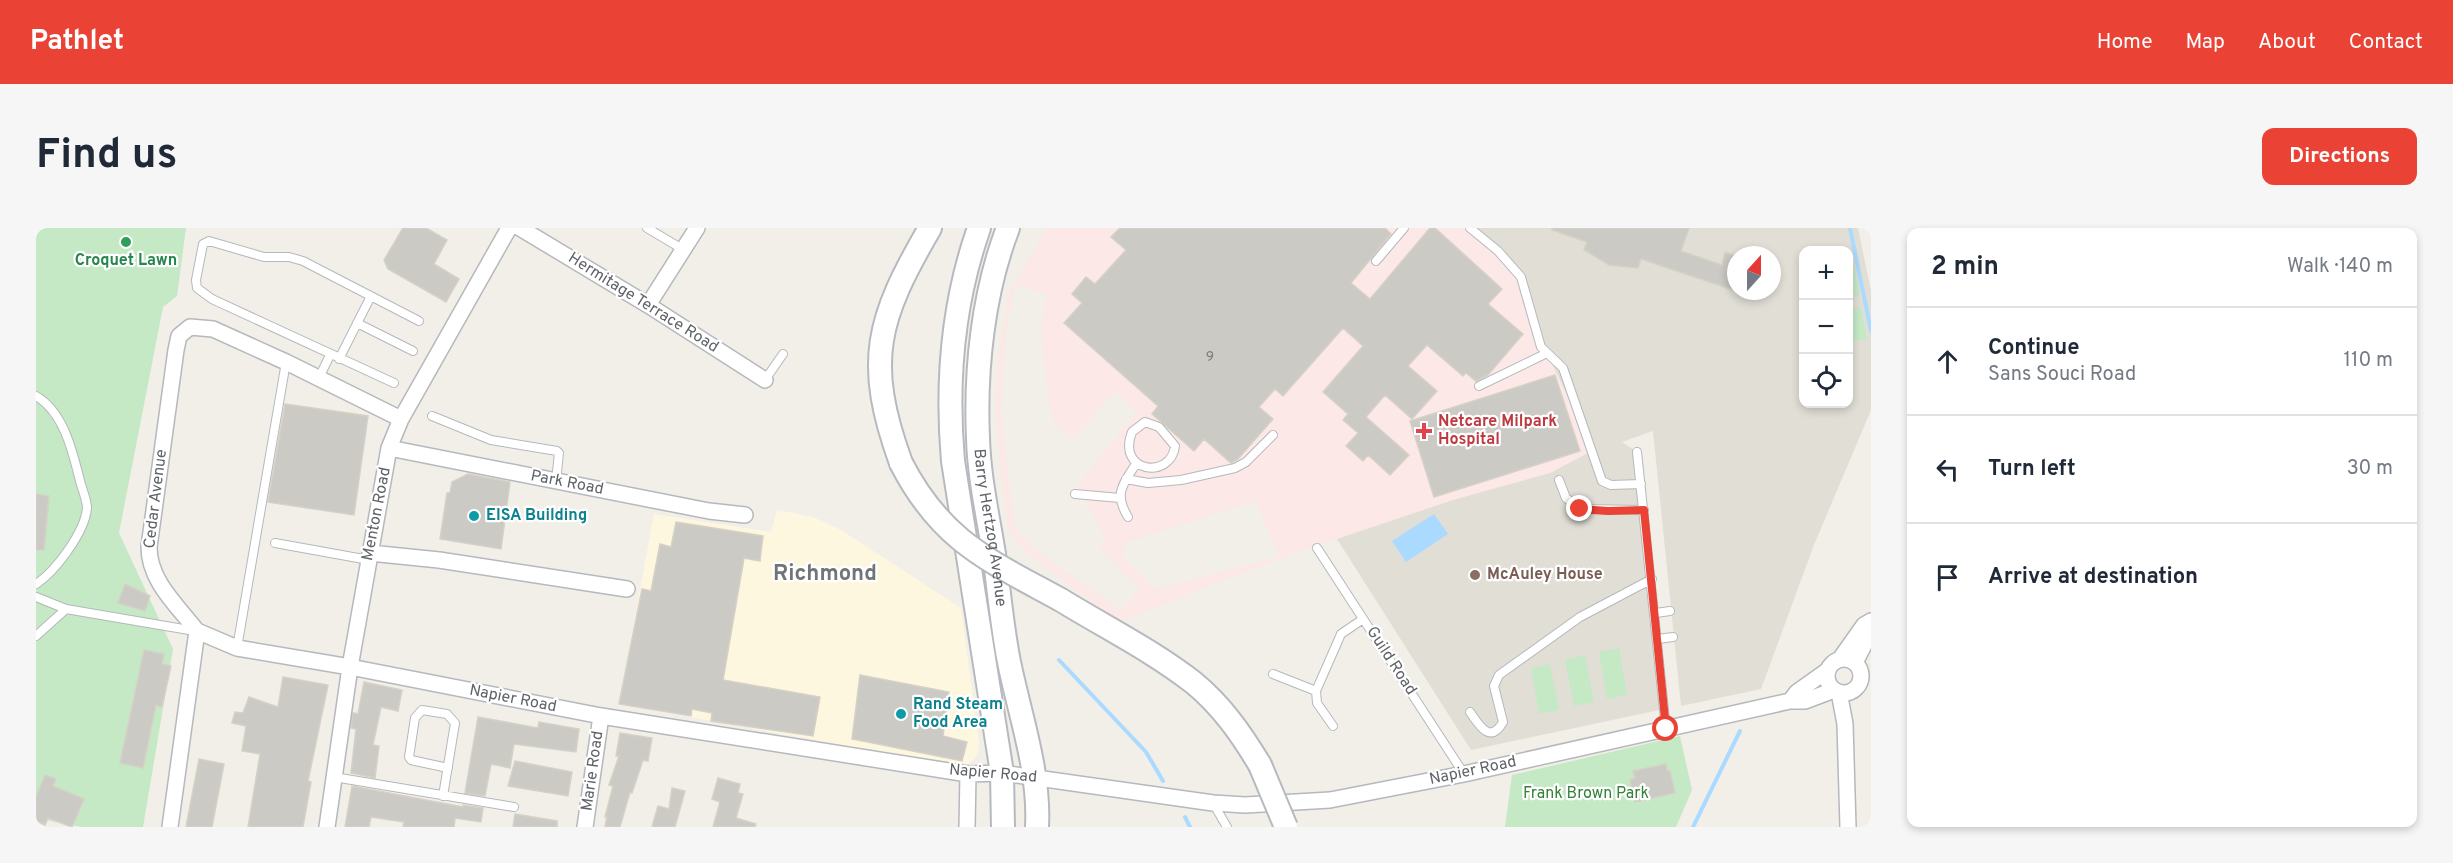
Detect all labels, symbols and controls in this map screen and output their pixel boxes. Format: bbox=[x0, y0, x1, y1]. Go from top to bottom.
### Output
text: Pathlet bbox=[30, 24, 124, 60]
text: Home bbox=[2097, 29, 2153, 56]
text: Map bbox=[2186, 29, 2225, 56]
text: About bbox=[2258, 29, 2316, 56]
text: Contact bbox=[2349, 29, 2423, 56]
button: Directions bbox=[2262, 128, 2417, 185]
text: Find us bbox=[36, 130, 177, 183]
marker: Croquet Lawn bbox=[119, 235, 133, 249]
north arrow bbox=[1727, 246, 1781, 300]
map controls bbox=[1799, 246, 1853, 408]
button: + bbox=[1799, 246, 1853, 300]
street label: Hermitage Terrace Road bbox=[564, 248, 722, 358]
place label: Croquet Lawn bbox=[75, 251, 177, 271]
text: 2 min bbox=[1931, 251, 1999, 284]
text: Walk · 140 m bbox=[2287, 254, 2393, 280]
button: − bbox=[1799, 300, 1853, 354]
text: Continue bbox=[1988, 335, 2079, 362]
icon: ahead bbox=[1931, 345, 1964, 378]
house number: 9 bbox=[1206, 348, 1214, 365]
text: 110 m bbox=[2344, 348, 2393, 374]
button: locate bbox=[1799, 354, 1853, 408]
text: Sans Souci Road bbox=[1988, 362, 2136, 388]
place label: Netcare Milpark Hospital bbox=[1438, 412, 1557, 450]
marker: Netcare Milpark Hospital bbox=[1415, 422, 1433, 440]
street label: Cedar Avenue bbox=[140, 448, 172, 550]
street label: Barry Hertzog Avenue bbox=[968, 448, 1010, 608]
icon: left bbox=[1931, 453, 1964, 486]
text: Turn left bbox=[1988, 456, 2076, 483]
text: 30 m bbox=[2347, 456, 2393, 482]
street label: Menton Road bbox=[358, 465, 396, 563]
street label: Park Road bbox=[529, 466, 605, 500]
route end bbox=[1566, 495, 1592, 521]
place label: EISA Building bbox=[486, 506, 587, 526]
marker: EISA Building bbox=[467, 509, 481, 523]
district label: Richmond bbox=[773, 561, 877, 588]
icon: arrive bbox=[1931, 561, 1964, 594]
text: Arrive at destination bbox=[1988, 564, 2198, 591]
place label: McAuley House bbox=[1487, 565, 1603, 585]
marker: McAuley House bbox=[1468, 568, 1482, 582]
street label: Guild Road bbox=[1361, 623, 1421, 699]
street label: Napier Road bbox=[468, 681, 558, 717]
place label: Rand Steam Food Area bbox=[913, 695, 1003, 733]
marker: Rand Steam Food Area bbox=[894, 707, 908, 721]
route start bbox=[1652, 715, 1678, 741]
street label: Marie Road bbox=[577, 730, 609, 812]
street label: Napier Road bbox=[1428, 752, 1518, 790]
street label: Napier Road bbox=[948, 760, 1038, 788]
park label: Frank Brown Park bbox=[1523, 784, 1649, 804]

